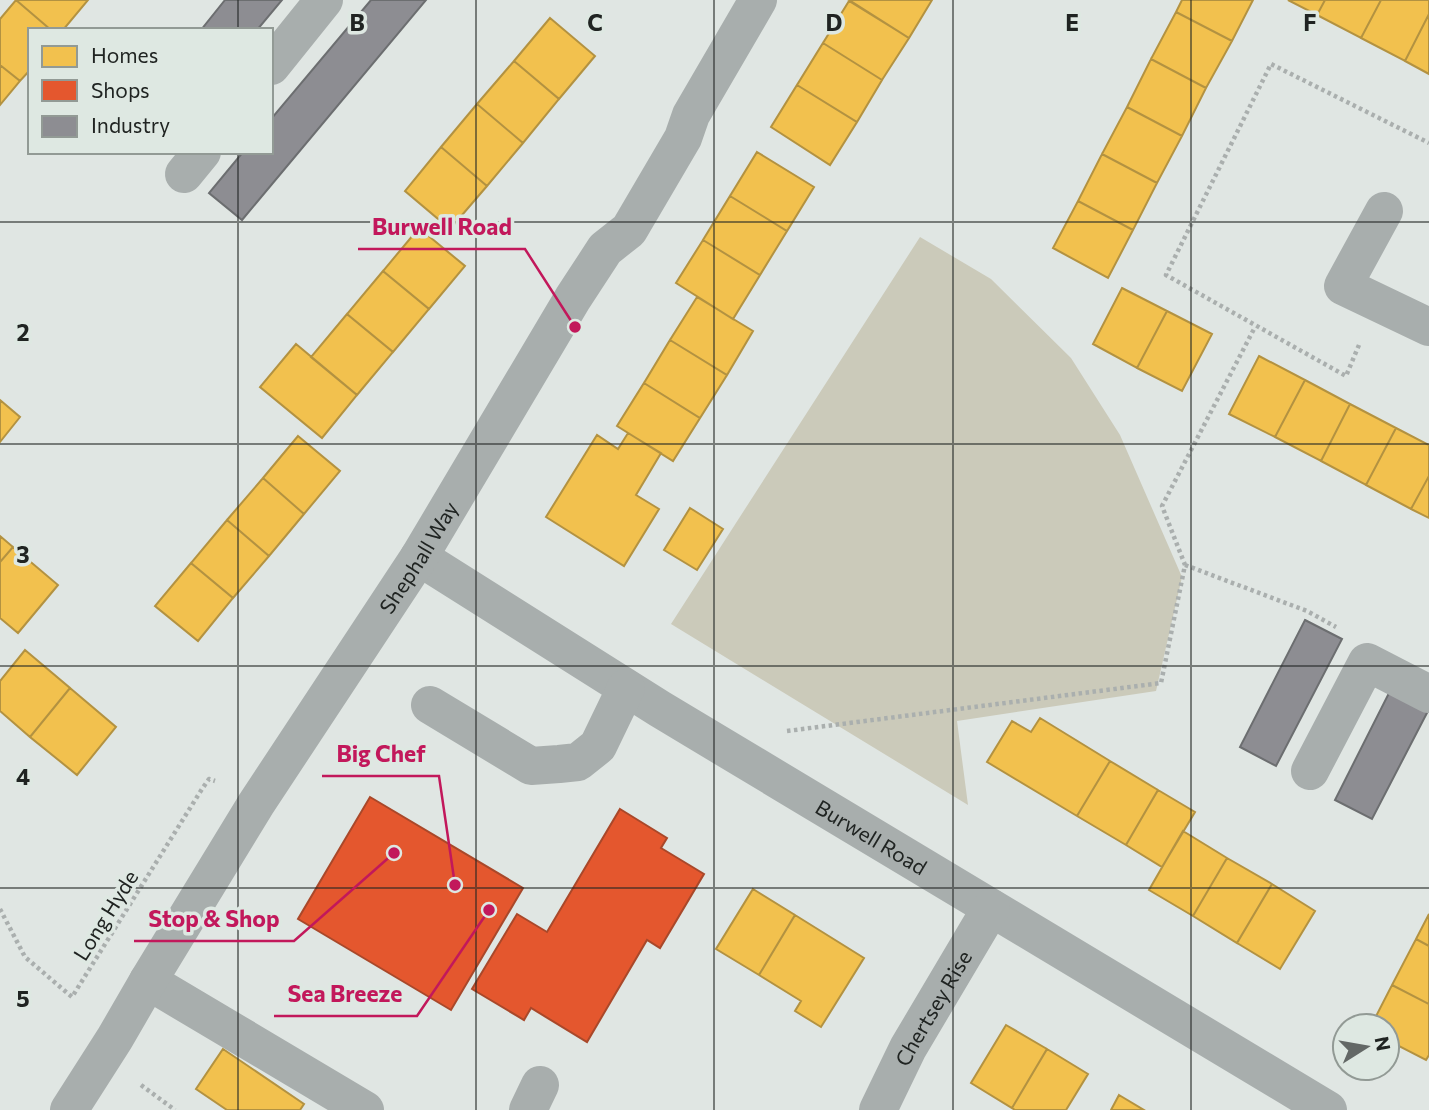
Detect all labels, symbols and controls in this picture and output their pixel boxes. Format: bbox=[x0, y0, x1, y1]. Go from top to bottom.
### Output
text: B bbox=[349, 8, 365, 36]
text: C bbox=[587, 8, 603, 36]
text: D bbox=[826, 8, 843, 36]
text: E bbox=[1065, 8, 1079, 36]
text: F bbox=[1303, 8, 1317, 36]
legend bbox=[28, 28, 273, 154]
text: Homes bbox=[91, 42, 158, 67]
text: Shops bbox=[91, 77, 150, 102]
text: Industry bbox=[91, 112, 170, 137]
callout: Burwell Road bbox=[358, 205, 525, 249]
text: Burwell Road bbox=[372, 212, 512, 240]
text: 2 bbox=[16, 318, 30, 346]
street label: Shephall Way bbox=[373, 496, 462, 618]
text: 3 bbox=[16, 540, 30, 568]
callout: Big Chef bbox=[322, 732, 439, 776]
text: Big Chef bbox=[336, 739, 426, 767]
text: 4 bbox=[16, 762, 30, 790]
street label: Burwell Road bbox=[812, 793, 932, 879]
street label: Long Hyde bbox=[67, 865, 143, 965]
callout: Stop & Shop bbox=[134, 897, 294, 941]
text: Stop & Shop bbox=[148, 904, 280, 932]
street label: Chertsey Rise bbox=[889, 945, 976, 1070]
callout: Sea Breeze bbox=[274, 972, 417, 1016]
text: Sea Breeze bbox=[288, 979, 402, 1007]
text: 5 bbox=[16, 984, 30, 1012]
north arrow bbox=[1331, 1012, 1401, 1082]
text: N bbox=[1371, 1034, 1396, 1053]

